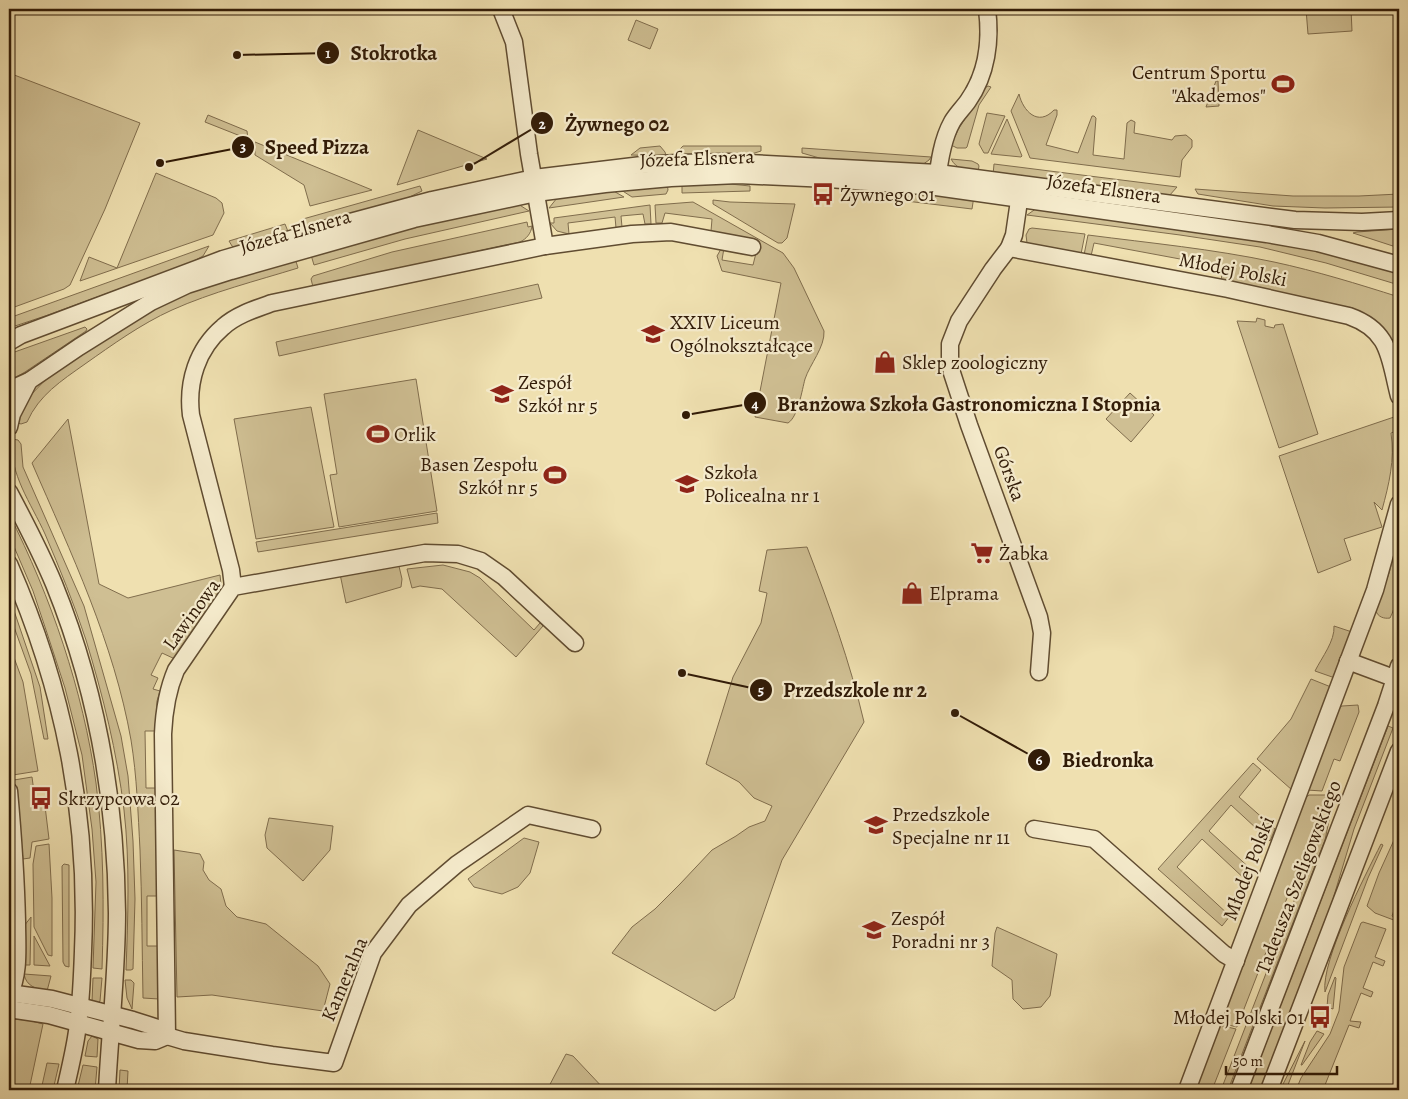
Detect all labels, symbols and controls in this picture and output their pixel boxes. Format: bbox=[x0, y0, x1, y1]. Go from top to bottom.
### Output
callout: Stokrotka bbox=[316, 35, 448, 71]
text: Stokrotka bbox=[351, 39, 438, 67]
text: 1 bbox=[325, 43, 331, 63]
place label: Centrum Sportu "Akademos" bbox=[1132, 59, 1266, 109]
sports icon: Centrum Sportu "Akademos" bbox=[1270, 71, 1296, 97]
callout: Żywnego 02 bbox=[530, 105, 679, 141]
text: Żywnego 02 bbox=[565, 110, 669, 138]
text: 2 bbox=[538, 114, 546, 134]
callout: Speed Pizza bbox=[230, 129, 380, 165]
text: Speed Pizza bbox=[265, 133, 370, 161]
text: 3 bbox=[240, 137, 246, 157]
street label: Józefa Elsnera bbox=[639, 143, 756, 174]
street label: Józefa Elsnera bbox=[1045, 167, 1163, 210]
bus stop icon: Żywnego 01 bbox=[810, 181, 836, 207]
place label: Żywnego 01 bbox=[840, 181, 935, 208]
street label: Józefa Elsnera bbox=[236, 202, 355, 260]
street label: Młodej Polski bbox=[1177, 246, 1289, 293]
place label: XXIV Liceum Ogólnokształcące bbox=[670, 309, 813, 359]
school or university icon: XXIV Liceum Ogólnokształcące bbox=[640, 321, 666, 347]
shop icon: Sklep zoologiczny bbox=[872, 349, 898, 375]
place label: Sklep zoologiczny bbox=[902, 349, 1049, 376]
place label: Zespół Szkół nr 5 bbox=[518, 369, 598, 419]
school or university icon: Zespół Szkół nr 5 bbox=[489, 381, 515, 407]
callout: Branżowa Szkoła Gastronomiczna I Stopnia bbox=[742, 385, 1171, 421]
text: Branżowa Szkoła Gastronomiczna I Stopnia bbox=[777, 390, 1162, 418]
text: 4 bbox=[751, 394, 759, 414]
sports icon: Orlik bbox=[365, 421, 391, 447]
place label: Orlik bbox=[394, 421, 436, 448]
street label: Górska bbox=[987, 442, 1032, 505]
place label: Basen Zespołu Szkół nr 5 bbox=[420, 451, 538, 501]
place label: Szkoła Policealna nr 1 bbox=[704, 459, 820, 509]
sports icon: Basen Zespołu Szkół nr 5 bbox=[542, 462, 568, 488]
school or university icon: Szkoła Policealna nr 1 bbox=[674, 471, 700, 497]
supermarket icon: Żabka bbox=[969, 540, 995, 566]
place label: Żabka bbox=[999, 540, 1049, 567]
street label: Lawinowa bbox=[156, 572, 227, 656]
shop icon: Elprama bbox=[899, 580, 925, 606]
place label: Elprama bbox=[929, 580, 1000, 607]
callout: Przedszkole nr 2 bbox=[748, 672, 937, 708]
text: Przedszkole nr 2 bbox=[783, 676, 927, 704]
text: 5 bbox=[758, 680, 764, 700]
callout: Biedronka bbox=[1027, 742, 1164, 778]
text: Biedronka bbox=[1062, 746, 1155, 774]
text: 6 bbox=[1035, 750, 1043, 770]
street label: Tadeusza Szeligowskiego bbox=[1249, 776, 1348, 978]
bus stop icon: Skrzypcowa 02 bbox=[28, 785, 54, 811]
place label: Skrzypcowa 02 bbox=[58, 785, 180, 812]
place label: Przedszkole Specjalne nr 11 bbox=[892, 801, 1010, 851]
school or university icon: Przedszkole Specjalne nr 11 bbox=[863, 812, 889, 838]
street label: Młodej Polski bbox=[1216, 812, 1281, 924]
place label: Zespół Poradni nr 3 bbox=[891, 905, 990, 955]
school or university icon: Zespół Poradni nr 3 bbox=[861, 917, 887, 943]
street label: Kameralna bbox=[315, 932, 375, 1026]
place label: Młodej Polski 01 bbox=[1173, 1004, 1304, 1031]
bus stop icon: Młodej Polski 01 bbox=[1307, 1004, 1333, 1030]
scale bar bbox=[1226, 1044, 1337, 1076]
text: 50 m bbox=[1233, 1051, 1263, 1071]

